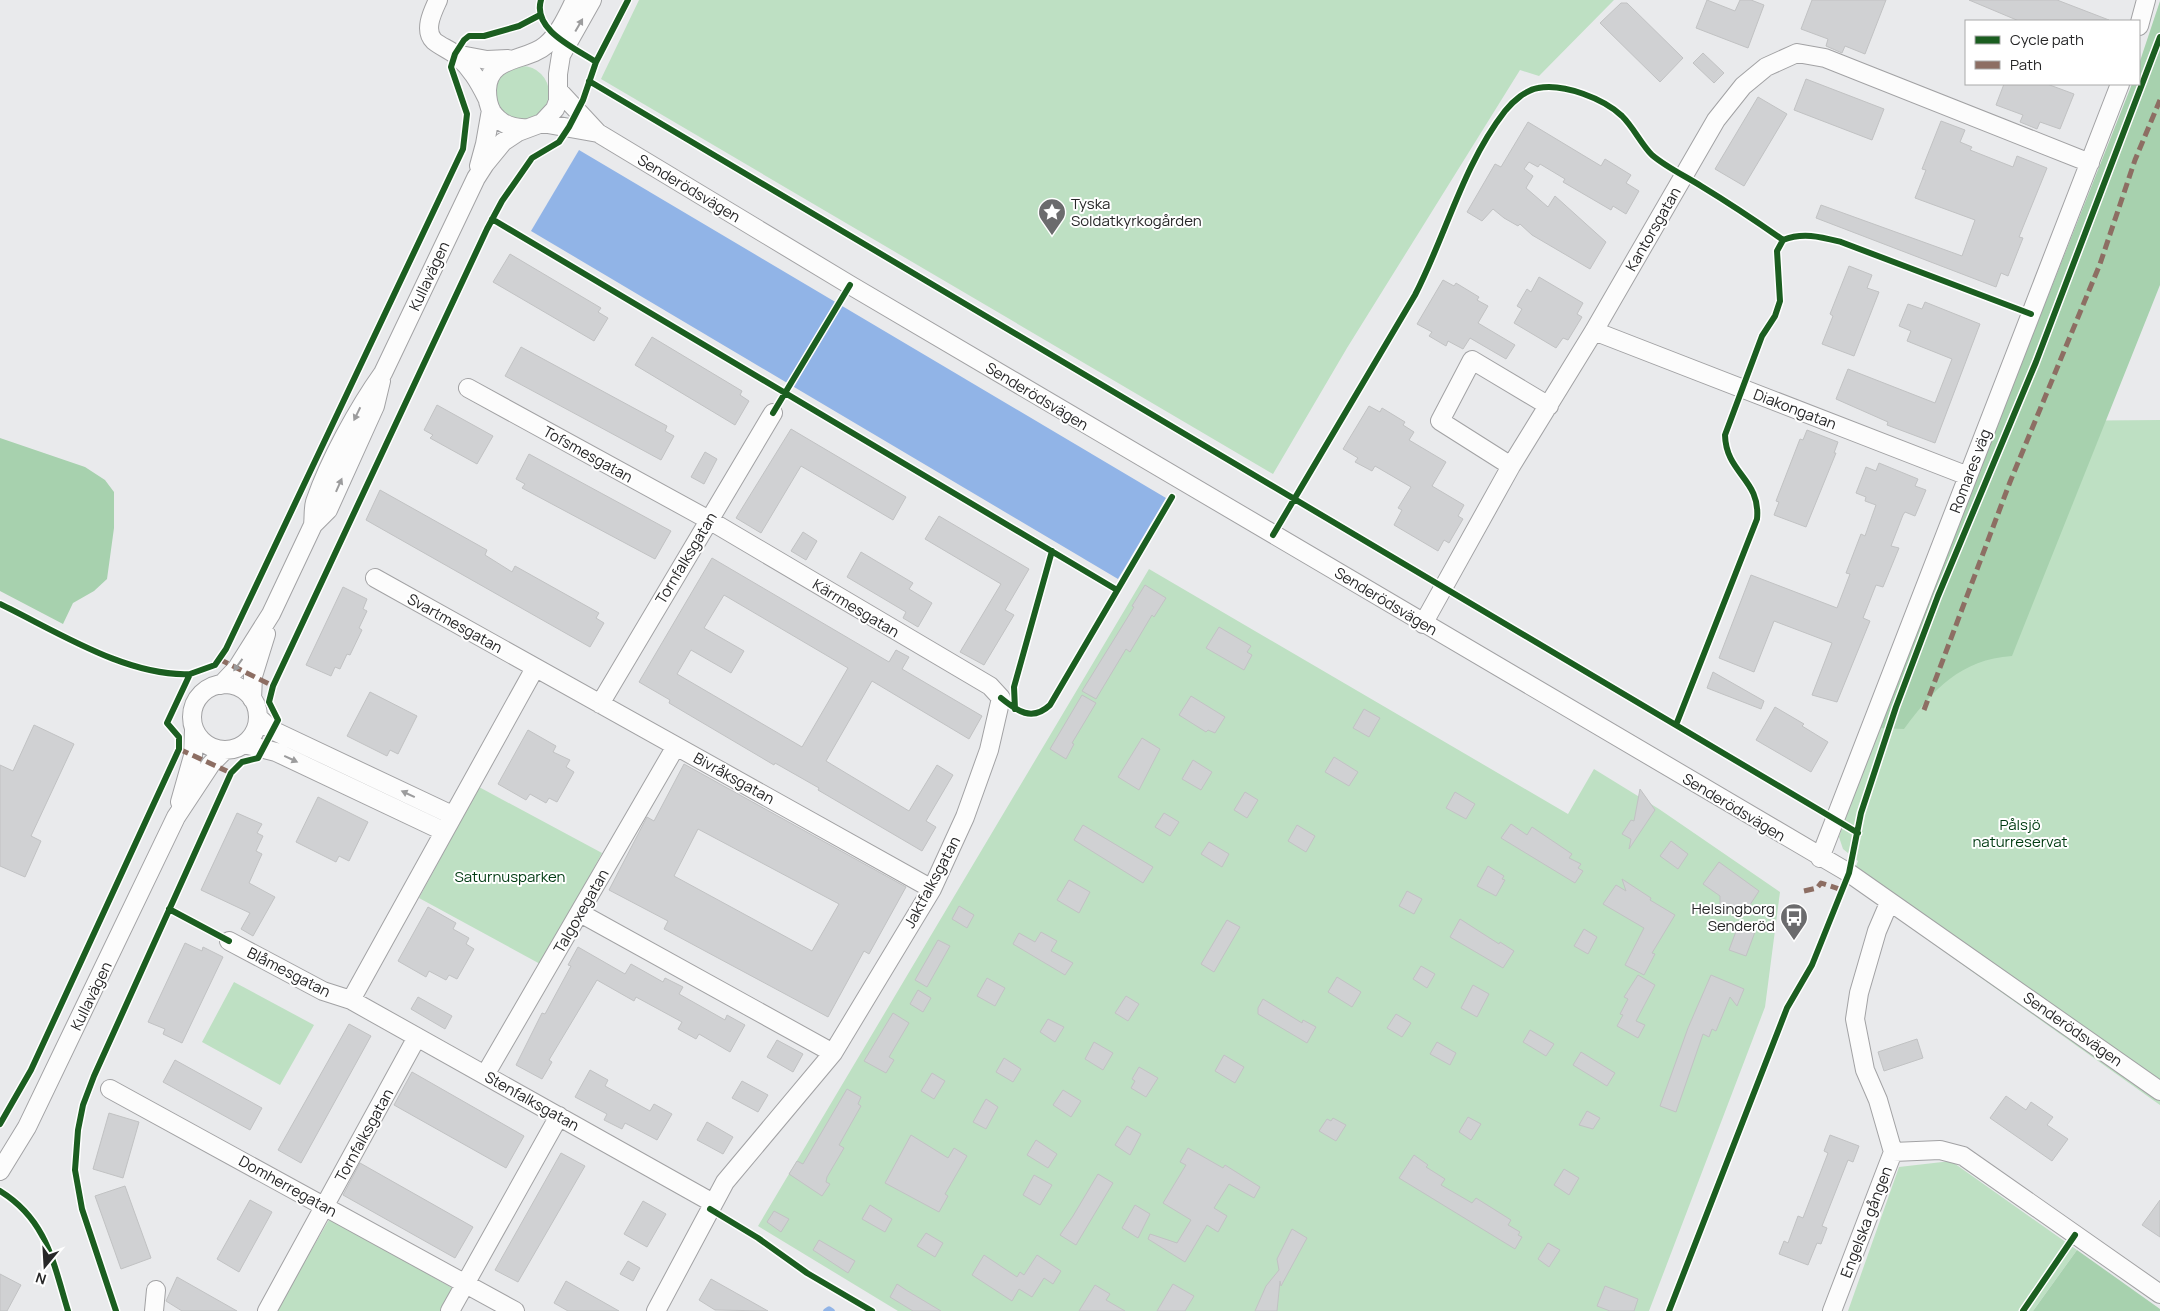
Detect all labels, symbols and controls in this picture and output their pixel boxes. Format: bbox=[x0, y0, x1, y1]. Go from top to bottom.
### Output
one-way arrow bbox=[574, 18, 583, 31]
legend bbox=[1965, 20, 2140, 85]
text: Cycle path bbox=[2010, 29, 2084, 50]
text: Path bbox=[2010, 54, 2042, 75]
street label: Senderödsvägen bbox=[634, 149, 745, 227]
street label: Kantorsgatan bbox=[1620, 183, 1686, 275]
place label: Tyska Soldatkyrkogården bbox=[1071, 193, 1202, 231]
place icon: Tyska Soldatkyrkogården bbox=[1037, 197, 1067, 236]
street label: Kullavägen bbox=[404, 238, 454, 314]
street label: Senderödsvägen bbox=[982, 357, 1093, 435]
street label: Diakongatan bbox=[1750, 384, 1840, 435]
one-way arrow bbox=[352, 407, 360, 421]
street label: Tofsmesgatan bbox=[539, 421, 637, 487]
street label: Romares väg bbox=[1944, 426, 1996, 516]
one-way arrow bbox=[335, 478, 343, 492]
street label: Tornfalksgatan bbox=[650, 508, 722, 608]
street label: Senderödsvägen bbox=[1331, 562, 1442, 640]
street label: Kärrmesgatan bbox=[809, 574, 903, 642]
street label: Svartmesgatan bbox=[404, 588, 506, 658]
one-way arrow bbox=[233, 658, 243, 672]
street label: Bivråksgatan bbox=[690, 747, 778, 809]
one-way arrow bbox=[283, 755, 298, 763]
street label: Senderödsvägen bbox=[1679, 768, 1790, 846]
one-way arrow bbox=[401, 790, 415, 798]
park label: Pålsjö naturreservat bbox=[1972, 814, 2068, 852]
street label: Jaktfalksgatan bbox=[899, 832, 965, 932]
street label: Talgoxegatan bbox=[548, 865, 614, 957]
park label: Saturnusparken bbox=[455, 866, 566, 887]
place label: Helsingborg Senderöd bbox=[1692, 898, 1775, 936]
bus stop icon: Helsingborg Senderöd bbox=[1779, 902, 1809, 941]
street label: Blåmesgatan bbox=[244, 942, 334, 1002]
street label: Kullavägen bbox=[65, 958, 117, 1034]
street label: Senderödsvägen bbox=[2019, 987, 2127, 1071]
street label: Stenfalksgatan bbox=[481, 1066, 583, 1136]
street label: Tornfalksgatan bbox=[330, 1085, 398, 1185]
street label: Domherregatan bbox=[235, 1150, 341, 1222]
street label: Engelska gången bbox=[1835, 1163, 1897, 1281]
north arrow bbox=[20, 1241, 70, 1291]
text: N bbox=[33, 1268, 49, 1289]

